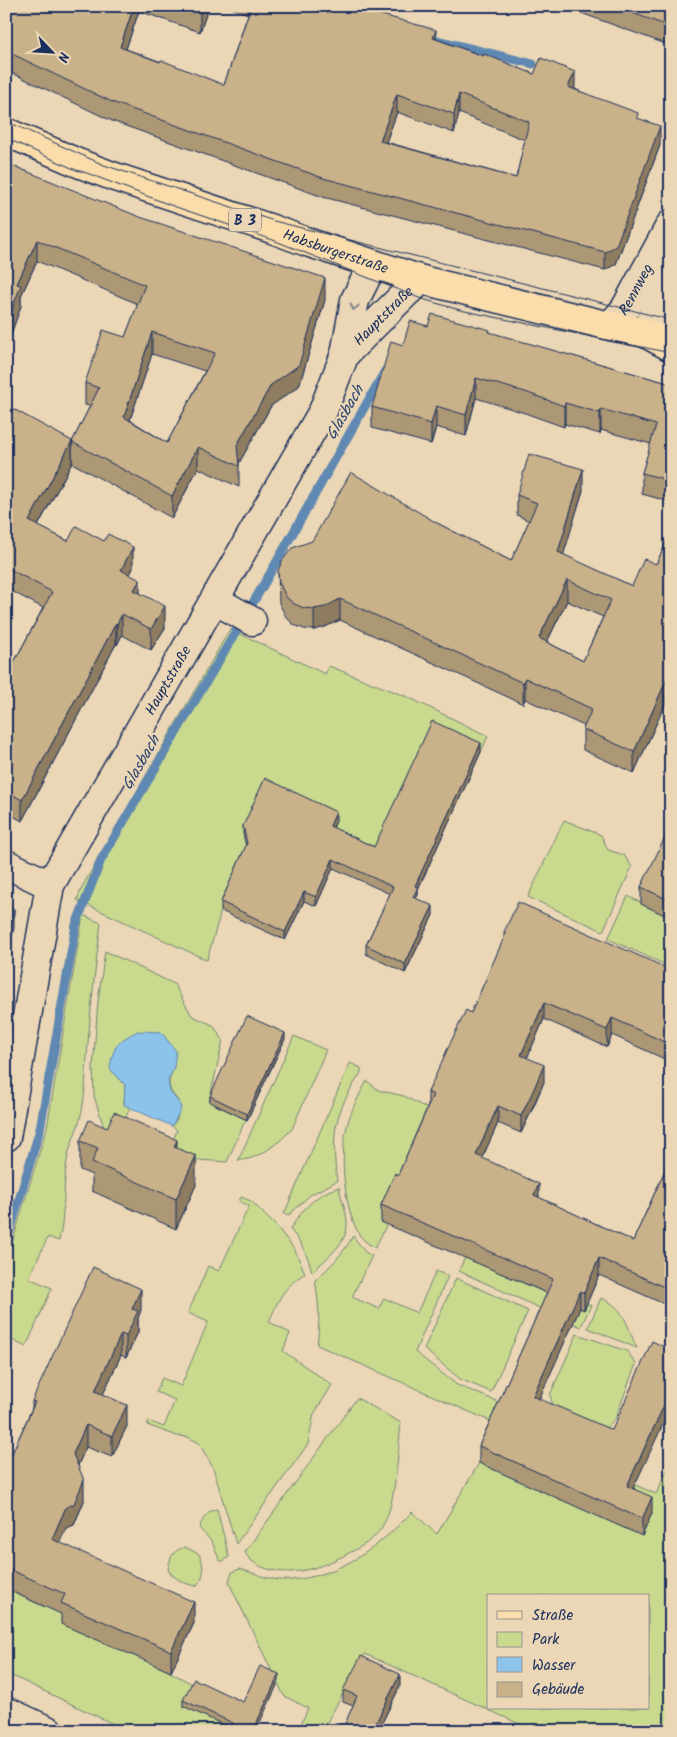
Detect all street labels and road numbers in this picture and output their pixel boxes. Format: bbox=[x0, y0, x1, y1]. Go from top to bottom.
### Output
road number: B 3 bbox=[229, 208, 261, 232]
street label: Habsburgerstraße bbox=[279, 223, 392, 281]
street label: Rennweg bbox=[613, 260, 660, 322]
street label: Hauptstraße bbox=[348, 280, 419, 352]
street label: Hauptstraße bbox=[139, 641, 198, 720]

